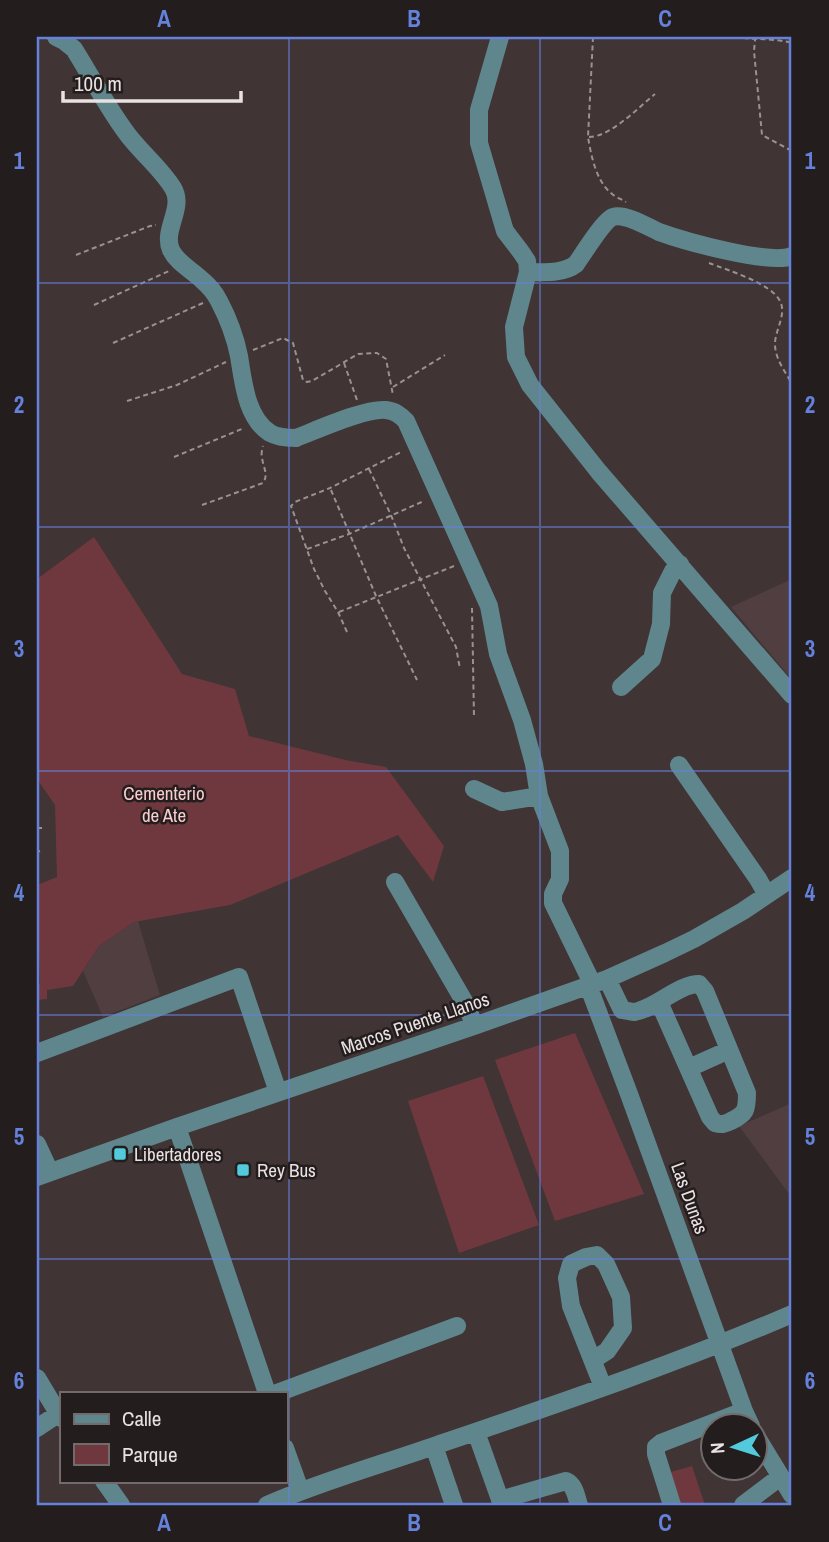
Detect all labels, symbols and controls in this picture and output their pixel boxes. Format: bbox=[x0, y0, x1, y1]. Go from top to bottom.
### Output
text: A bbox=[157, 3, 171, 34]
text: B bbox=[407, 3, 421, 34]
text: C bbox=[658, 3, 672, 34]
scale bar bbox=[63, 60, 242, 104]
text: 100 m bbox=[74, 69, 122, 98]
text: 1 bbox=[14, 145, 25, 176]
text: 1 bbox=[805, 145, 816, 176]
text: 2 bbox=[14, 389, 24, 420]
text: 2 bbox=[805, 389, 815, 420]
text: 3 bbox=[14, 633, 24, 664]
text: 3 bbox=[805, 633, 815, 664]
park label: Cementerio de Ate bbox=[123, 780, 205, 828]
text: 4 bbox=[14, 877, 25, 908]
text: 4 bbox=[805, 877, 816, 908]
street label: Marcos Puente Llanos bbox=[337, 985, 493, 1061]
text: 5 bbox=[14, 1121, 24, 1152]
text: 5 bbox=[805, 1121, 815, 1152]
place label: Libertadores bbox=[134, 1141, 222, 1167]
marker: Libertadores bbox=[112, 1146, 128, 1162]
place label: Rey Bus bbox=[257, 1157, 316, 1183]
street label: Las Dunas bbox=[665, 1159, 715, 1238]
marker: Rey Bus bbox=[235, 1162, 251, 1178]
text: 6 bbox=[14, 1365, 24, 1396]
text: 6 bbox=[805, 1365, 815, 1396]
legend bbox=[60, 1392, 287, 1482]
text: Calle bbox=[122, 1404, 161, 1433]
north arrow bbox=[700, 1412, 770, 1482]
text: Parque bbox=[122, 1440, 178, 1469]
text: N bbox=[704, 1442, 730, 1455]
text: A bbox=[157, 1507, 171, 1538]
text: B bbox=[407, 1507, 421, 1538]
text: C bbox=[658, 1507, 672, 1538]

